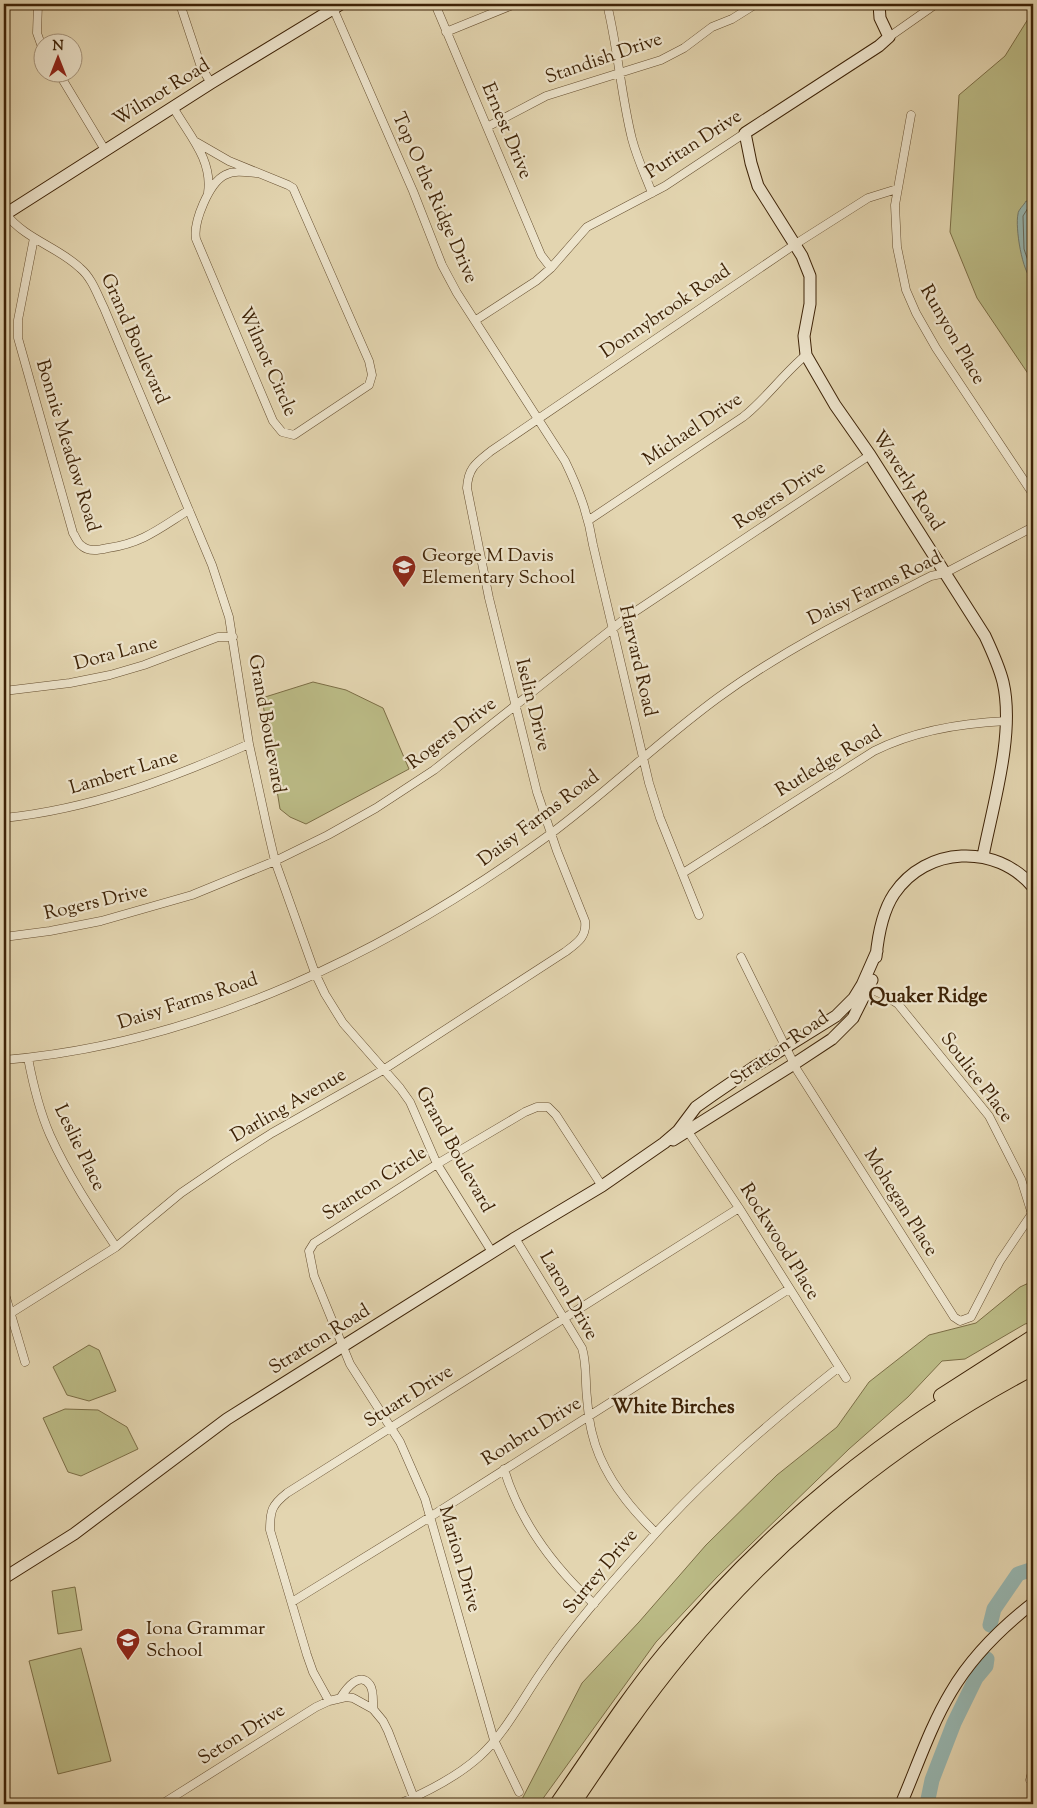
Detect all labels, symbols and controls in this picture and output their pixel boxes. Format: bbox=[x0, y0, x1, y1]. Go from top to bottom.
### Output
street label: Standish Drive bbox=[542, 26, 666, 92]
north arrow bbox=[32, 32, 82, 82]
text: N bbox=[52, 37, 64, 57]
street label: Wilmot Road bbox=[108, 52, 216, 134]
street label: Ernest Drive bbox=[474, 79, 538, 183]
street label: Puritan Drive bbox=[640, 104, 748, 186]
street label: Top O the Ridge Drive bbox=[384, 108, 484, 288]
street label: Donnybrook Road bbox=[595, 258, 737, 366]
street label: Grand Boulevard bbox=[93, 269, 175, 409]
street label: Runyon Place bbox=[912, 280, 992, 390]
street label: Wilmot Circle bbox=[231, 303, 303, 421]
street label: Bonnie Meadow Road bbox=[28, 357, 106, 536]
street label: Michael Drive bbox=[638, 387, 748, 473]
street label: Waverly Road bbox=[864, 425, 950, 537]
street label: Rogers Drive bbox=[729, 455, 832, 537]
place label: George M Davis Elementary School bbox=[422, 543, 575, 592]
street label: Daisy Farms Road bbox=[803, 545, 947, 633]
school or university icon: George M Davis Elementary School bbox=[391, 554, 417, 588]
street label: Harvard Road bbox=[611, 603, 663, 720]
street label: Dora Lane bbox=[71, 630, 161, 678]
street label: Grand Boulevard bbox=[241, 652, 292, 796]
street label: Iselin Drive bbox=[508, 656, 557, 754]
street label: Rogers Drive bbox=[402, 691, 503, 777]
street label: Rutledge Road bbox=[771, 719, 888, 804]
street label: Lambert Lane bbox=[66, 744, 182, 802]
street label: Daisy Farms Road bbox=[473, 764, 606, 874]
street label: Rogers Drive bbox=[41, 878, 151, 928]
street label: Daisy Farms Road bbox=[114, 967, 262, 1037]
district label: Quaker Ridge bbox=[868, 983, 988, 1012]
street label: Stratton Road bbox=[725, 1005, 835, 1093]
street label: Soulice Place bbox=[933, 1027, 1019, 1129]
street label: Darling Avenue bbox=[226, 1062, 352, 1150]
street label: Grand Boulevard bbox=[408, 1082, 500, 1218]
street label: Leslie Place bbox=[46, 1100, 112, 1196]
street label: Stanton Circle bbox=[317, 1140, 433, 1228]
street label: Mohegan Place bbox=[856, 1144, 944, 1262]
street label: Rockwood Place bbox=[732, 1178, 826, 1306]
street label: Laron Drive bbox=[532, 1247, 604, 1346]
street label: Stratton Road bbox=[264, 1298, 376, 1382]
street label: Stuart Drive bbox=[359, 1359, 459, 1435]
street label: Ronbru Drive bbox=[477, 1391, 587, 1473]
district label: White Birches bbox=[611, 1394, 735, 1423]
street label: Marion Drive bbox=[431, 1503, 487, 1616]
street label: Surrey Drive bbox=[557, 1523, 645, 1621]
place label: Iona Grammar School bbox=[146, 1616, 265, 1665]
school or university icon: Iona Grammar School bbox=[115, 1627, 141, 1661]
street label: Seton Drive bbox=[193, 1698, 291, 1772]

